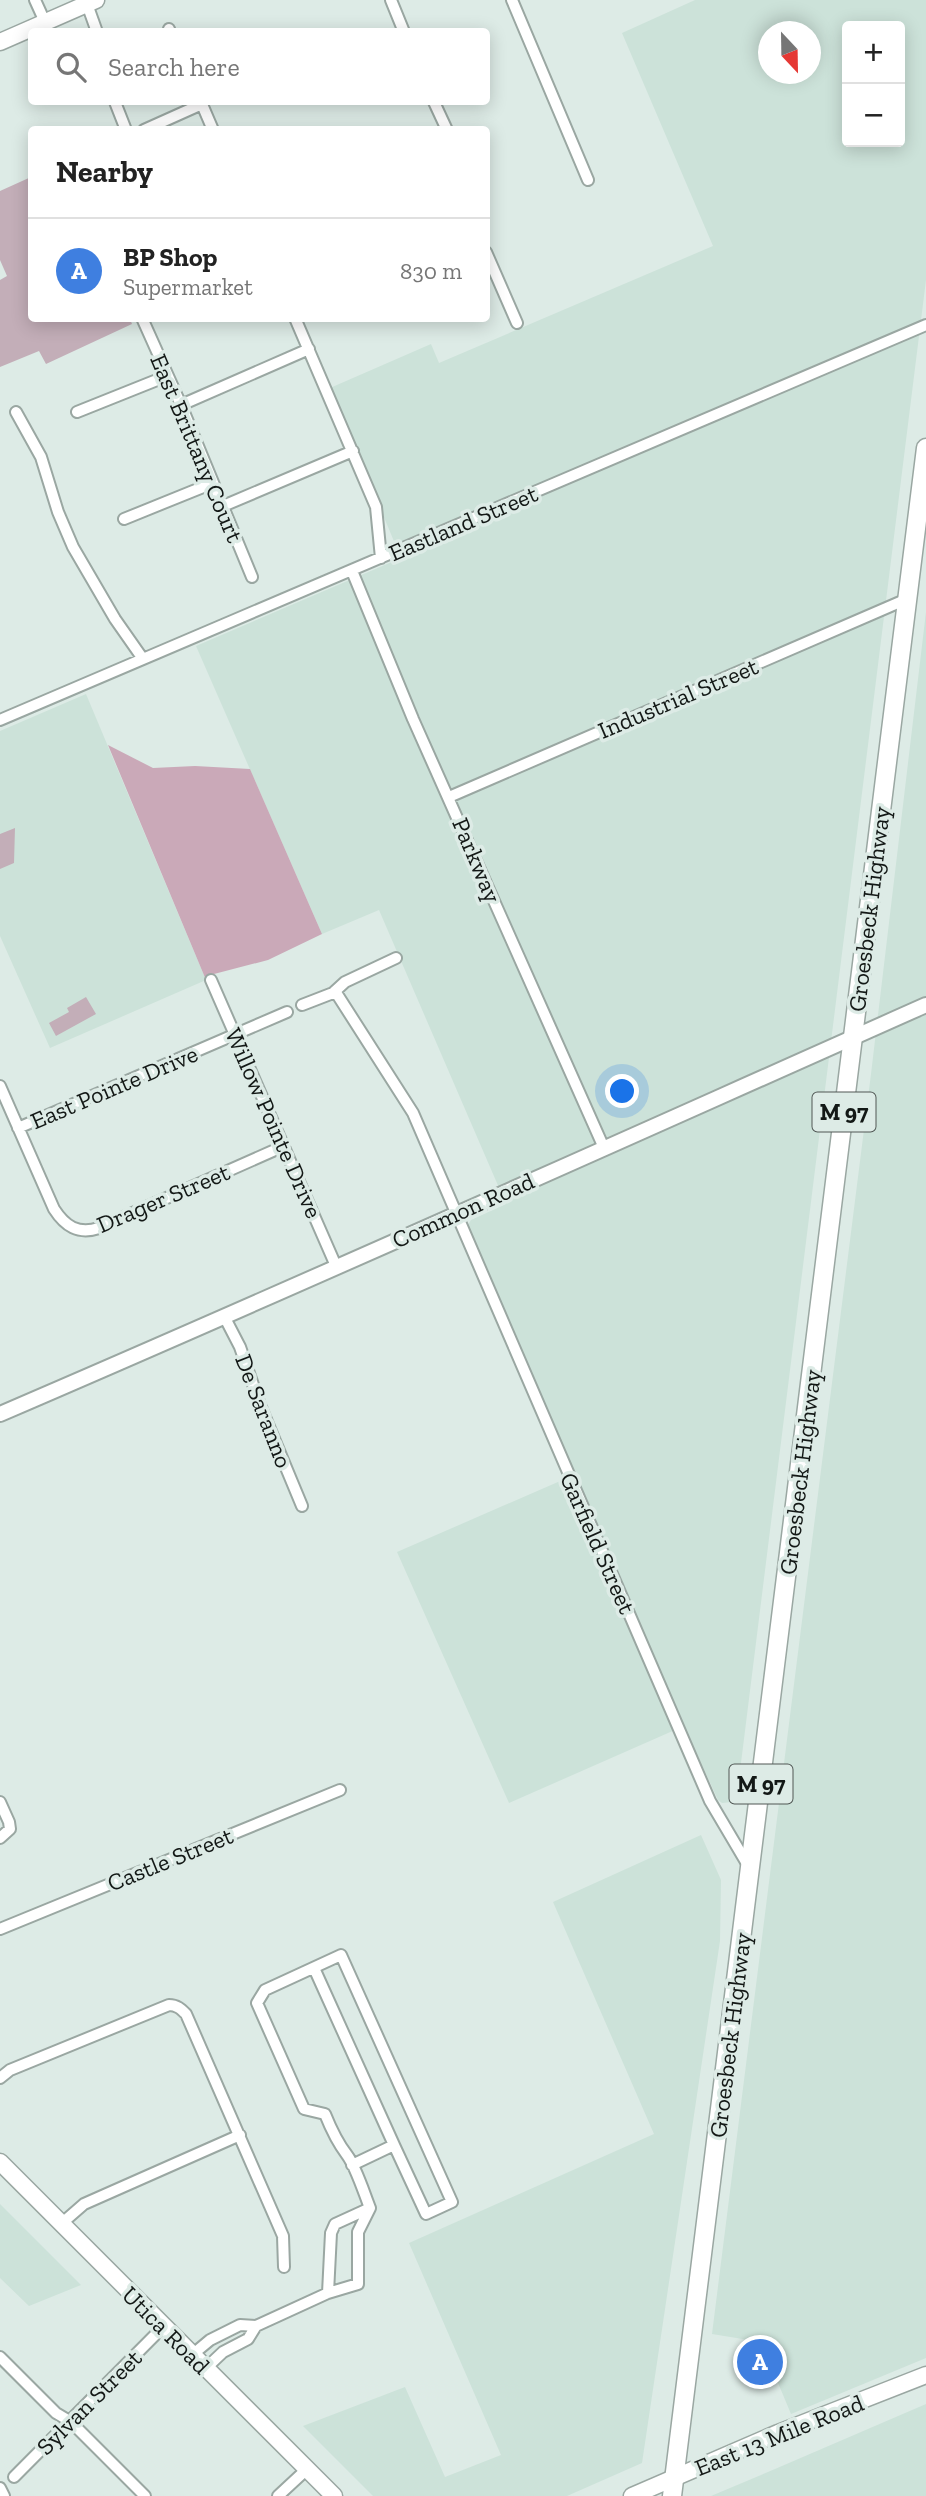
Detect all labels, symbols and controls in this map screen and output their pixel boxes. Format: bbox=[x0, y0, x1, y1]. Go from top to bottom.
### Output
north arrow bbox=[758, 21, 821, 84]
map controls bbox=[842, 21, 905, 147]
button: + bbox=[842, 21, 905, 84]
search box bbox=[28, 28, 490, 105]
icon: search bbox=[52, 48, 90, 86]
text: Search here bbox=[108, 51, 240, 83]
button: − bbox=[842, 84, 905, 147]
text: Nearby bbox=[56, 154, 153, 190]
text: BP Shop bbox=[123, 241, 217, 273]
text: A bbox=[71, 257, 87, 285]
text: 830 m bbox=[400, 257, 462, 285]
text: Supermarket bbox=[123, 273, 253, 301]
street label: East Brittany Court bbox=[144, 349, 250, 547]
street label: Eastland Street bbox=[384, 479, 542, 567]
street label: Industrial Street bbox=[594, 651, 762, 745]
street label: Groesbeck Highway bbox=[842, 804, 896, 1013]
street label: Parkway bbox=[446, 813, 508, 907]
street label: Willow Pointe Drive bbox=[219, 1023, 329, 1223]
street label: East Pointe Drive bbox=[26, 1039, 202, 1135]
your location bbox=[605, 1074, 639, 1108]
road number: M 97 bbox=[812, 1092, 876, 1132]
street label: Drager Street bbox=[92, 1157, 234, 1239]
street label: Common Road bbox=[388, 1166, 538, 1254]
street label: De Saranno bbox=[229, 1350, 299, 1472]
street label: Groesbeck Highway bbox=[773, 1367, 827, 1576]
street label: Garfield Street bbox=[554, 1468, 642, 1618]
road number: M 97 bbox=[730, 1764, 792, 1804]
street label: Castle Street bbox=[103, 1821, 237, 1897]
street label: Groesbeck Highway bbox=[703, 1930, 757, 2139]
street label: Utica Road bbox=[116, 2280, 216, 2380]
pin: A bbox=[737, 2336, 783, 2388]
street label: Sylvan Street bbox=[30, 2343, 148, 2461]
street label: East 13 Mile Road bbox=[690, 2388, 868, 2482]

